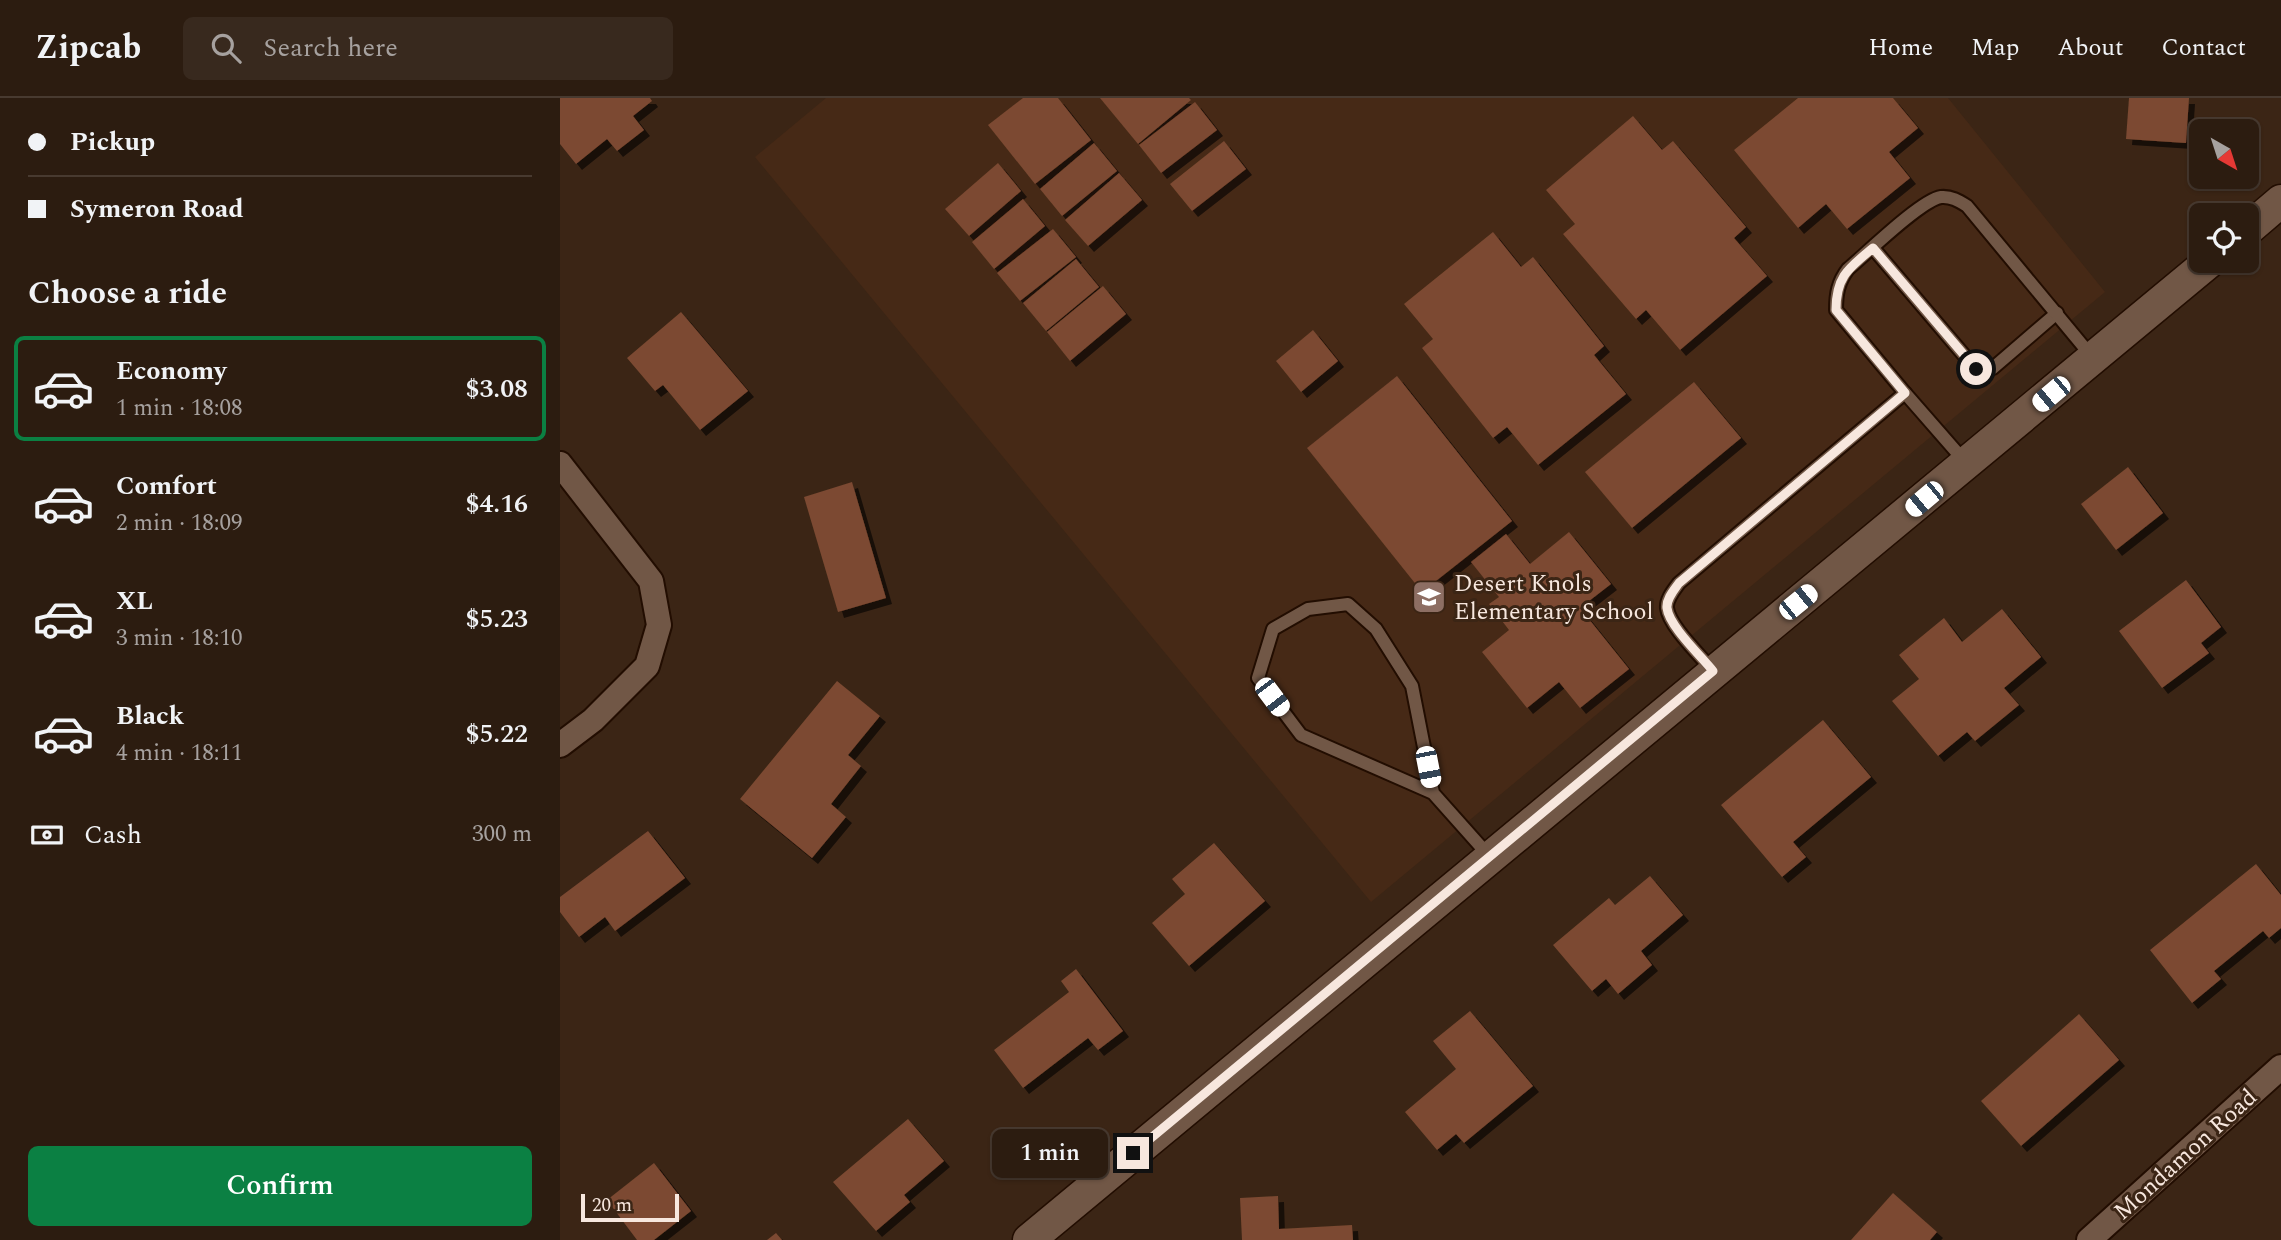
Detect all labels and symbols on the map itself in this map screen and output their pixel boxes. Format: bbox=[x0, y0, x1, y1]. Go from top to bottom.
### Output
north arrow bbox=[2189, 119, 2259, 189]
route start bbox=[1960, 353, 1992, 385]
car bbox=[2029, 372, 2074, 416]
car bbox=[1902, 477, 1947, 521]
place label: Desert Knols Elementary School bbox=[1454, 566, 1654, 630]
school or university icon: Desert Knols Elementary School bbox=[1410, 578, 1448, 616]
car bbox=[1776, 581, 1821, 623]
car bbox=[1251, 674, 1294, 720]
car bbox=[1414, 744, 1443, 790]
street label: Mondamon Road bbox=[2106, 1080, 2266, 1229]
callout: 1 min bbox=[993, 1128, 1108, 1178]
route end bbox=[1117, 1137, 1149, 1169]
scale bar bbox=[581, 1191, 679, 1223]

